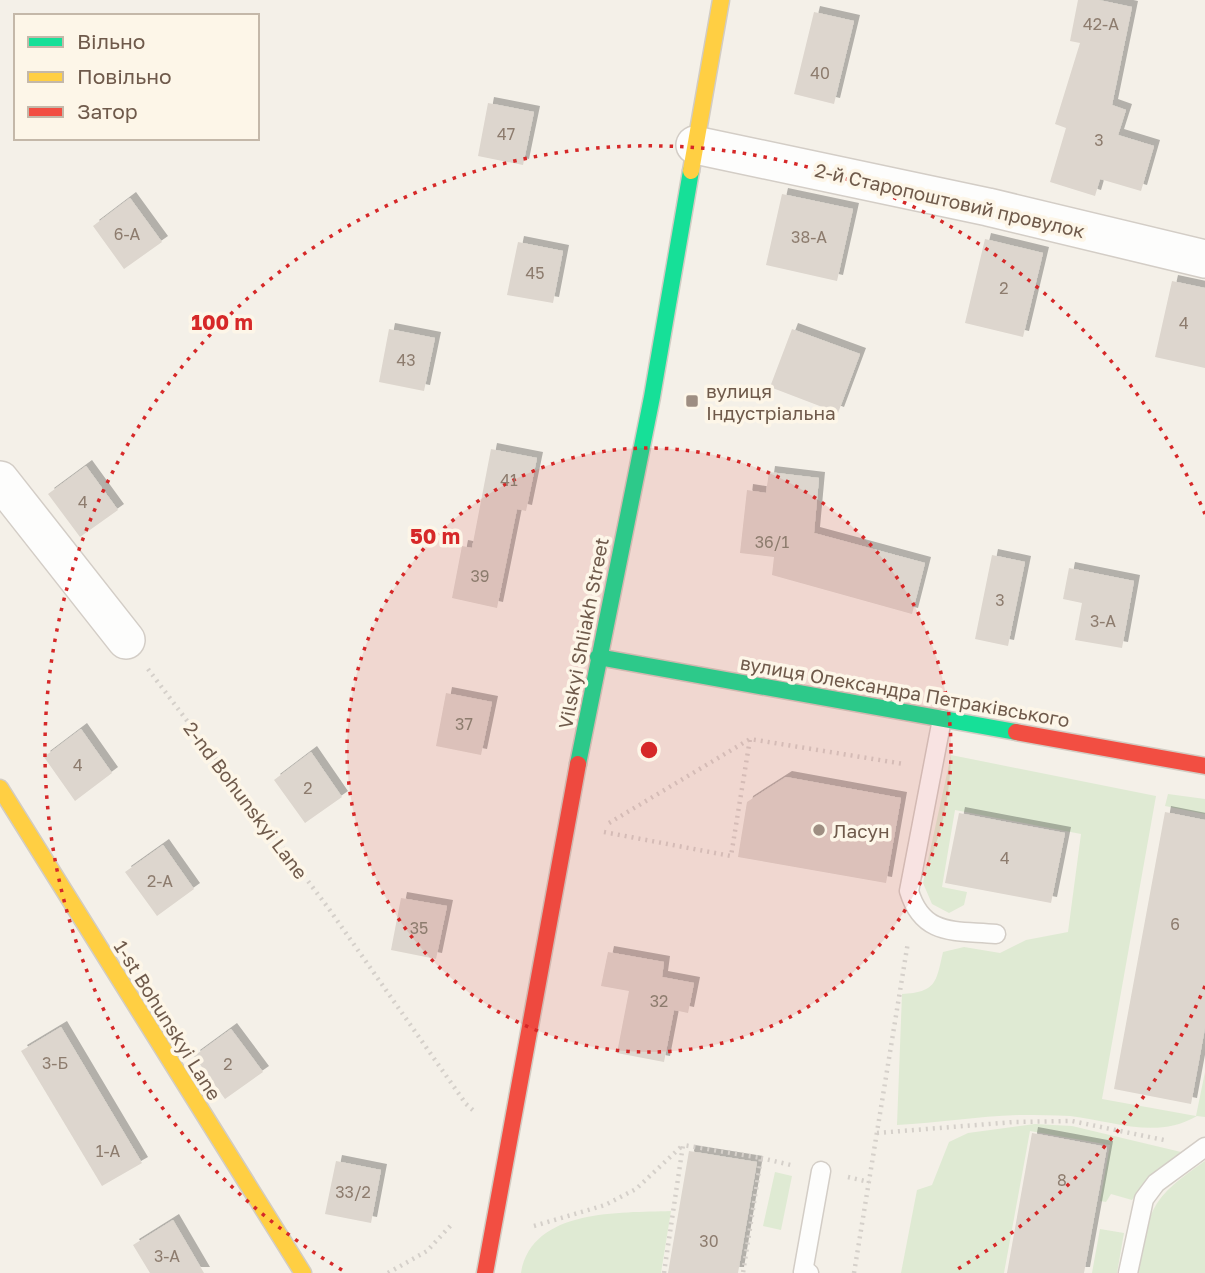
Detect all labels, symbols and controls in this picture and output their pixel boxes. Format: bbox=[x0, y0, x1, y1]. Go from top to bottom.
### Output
legend bbox=[14, 14, 259, 140]
house number: 42-А bbox=[1083, 14, 1119, 34]
text: Вільно bbox=[77, 28, 145, 54]
text: Повільно bbox=[77, 63, 172, 89]
house number: 40 bbox=[810, 63, 830, 83]
text: Затор bbox=[77, 98, 138, 124]
house number: 47 bbox=[497, 124, 515, 144]
house number: 3 bbox=[1094, 130, 1104, 150]
street label: 2-й Старопоштовий провулок bbox=[813, 158, 1087, 242]
house number: 6-А bbox=[114, 224, 141, 244]
house number: 38-А bbox=[791, 227, 827, 247]
house number: 45 bbox=[525, 263, 545, 283]
house number: 2 bbox=[999, 278, 1009, 298]
text: 100 m bbox=[191, 309, 253, 335]
house number: 4 bbox=[1179, 313, 1189, 333]
house number: 43 bbox=[396, 350, 416, 370]
place label: вулиця Індустріальна bbox=[706, 379, 836, 424]
marker: вулиця Індустріальна bbox=[684, 393, 700, 409]
house number: 41 bbox=[500, 470, 518, 490]
house number: 4 bbox=[78, 492, 88, 512]
text: 50 m bbox=[410, 523, 460, 549]
house number: 36/1 bbox=[755, 532, 789, 552]
street label: Vilskyi Shliakh Street bbox=[553, 535, 613, 731]
house number: 39 bbox=[470, 566, 490, 586]
house number: 3 bbox=[995, 590, 1005, 610]
house number: 3-А bbox=[1090, 611, 1116, 631]
street label: вулиця Олександра Петраківського bbox=[738, 651, 1072, 731]
house number: 37 bbox=[455, 714, 473, 734]
street label: 2-nd Bohunskyi Lane bbox=[179, 717, 313, 883]
centre of rings bbox=[637, 738, 661, 762]
house number: 4 bbox=[73, 755, 83, 775]
house number: 2 bbox=[303, 778, 313, 798]
place label: Ласун bbox=[833, 819, 890, 842]
marker: Ласун bbox=[811, 822, 827, 838]
house number: 4 bbox=[1000, 848, 1010, 868]
house number: 2-А bbox=[147, 871, 173, 891]
house number: 6 bbox=[1170, 914, 1180, 934]
house number: 35 bbox=[410, 918, 428, 938]
street label: 1-st Bohunskyi Lane bbox=[110, 936, 226, 1104]
house number: 32 bbox=[650, 991, 668, 1011]
house number: 3-Б bbox=[42, 1053, 68, 1073]
house number: 2 bbox=[223, 1054, 233, 1074]
house number: 1-А bbox=[96, 1141, 121, 1161]
house number: 8 bbox=[1057, 1170, 1067, 1190]
house number: 33/2 bbox=[335, 1182, 371, 1202]
house number: 30 bbox=[699, 1231, 719, 1251]
house number: 3-А bbox=[154, 1246, 180, 1266]

